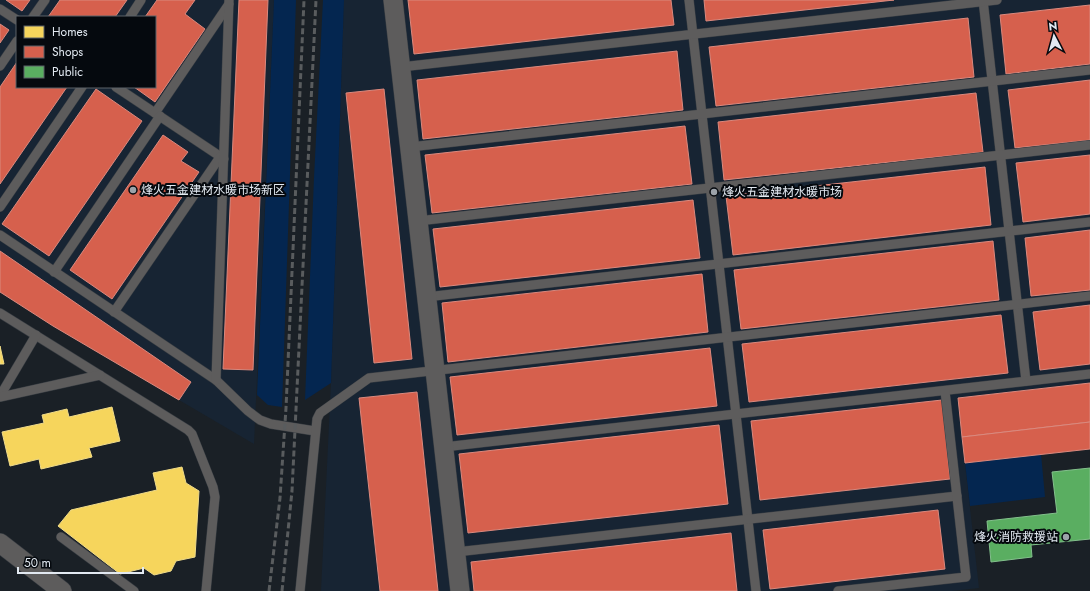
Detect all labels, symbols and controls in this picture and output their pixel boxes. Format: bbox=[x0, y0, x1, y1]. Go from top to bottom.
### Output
legend bbox=[16, 16, 156, 88]
north arrow bbox=[1034, 16, 1074, 56]
text: N bbox=[1048, 18, 1058, 34]
text: Homes bbox=[52, 23, 88, 41]
text: Shops bbox=[52, 43, 83, 61]
text: Public bbox=[52, 63, 83, 81]
place label: 烽火五金建材水暖市场新区 bbox=[141, 181, 285, 199]
place label: 烽火五金建材水暖市场 bbox=[722, 183, 842, 201]
marker: 烽火五金建材水暖市场新区 bbox=[128, 185, 138, 195]
marker: 烽火五金建材水暖市场 bbox=[709, 187, 719, 197]
place label: 烽火消防救援站 bbox=[974, 528, 1058, 546]
marker: 烽火消防救援站 bbox=[1061, 532, 1071, 542]
scale bar bbox=[18, 549, 143, 575]
text: 50 m bbox=[24, 554, 51, 572]

